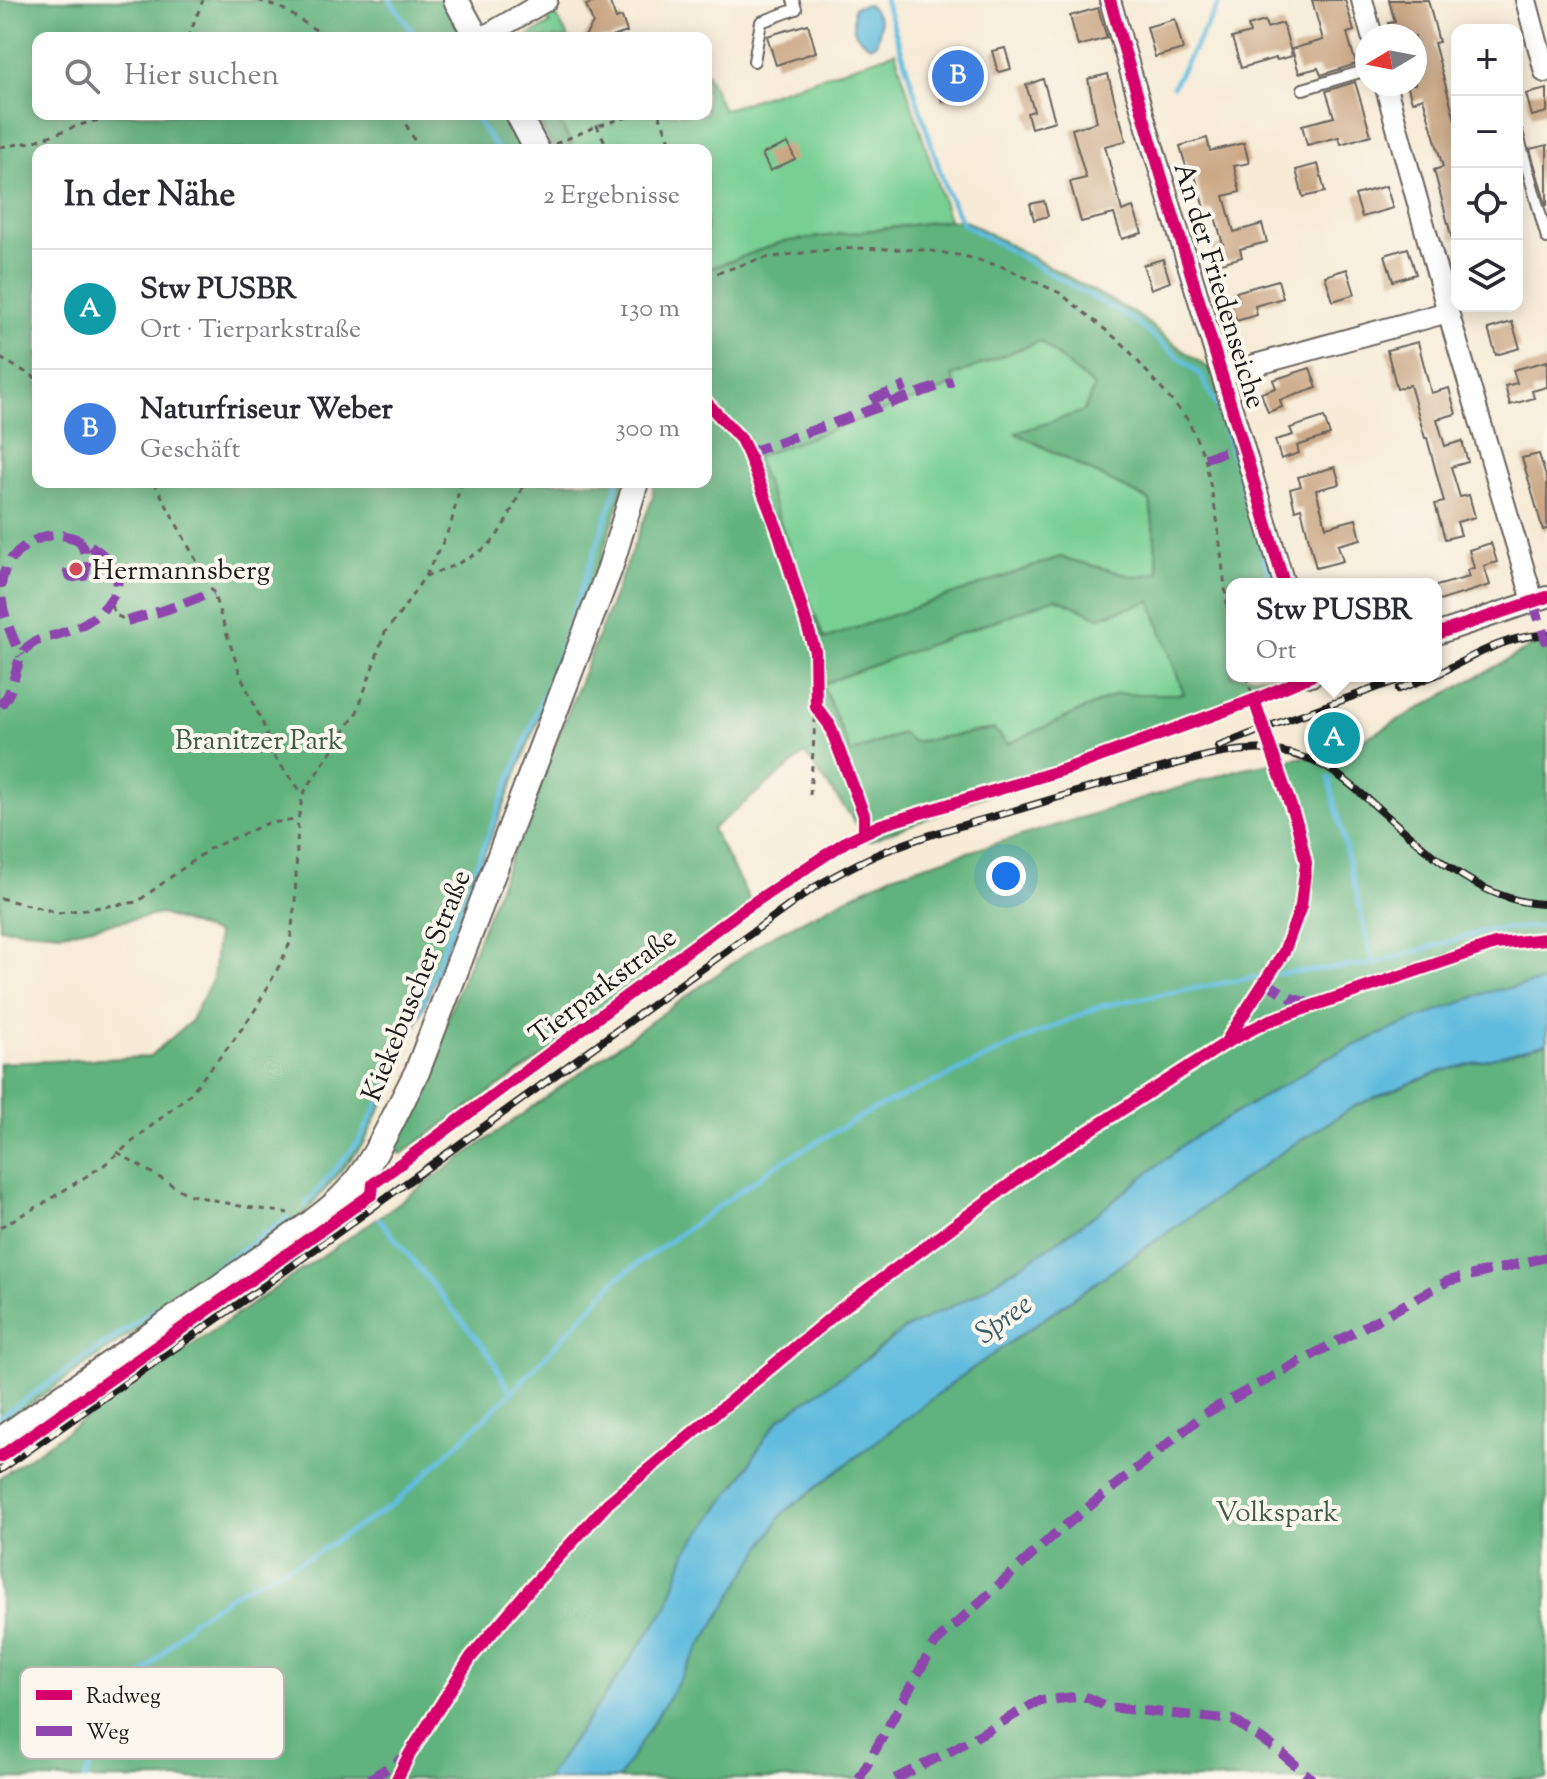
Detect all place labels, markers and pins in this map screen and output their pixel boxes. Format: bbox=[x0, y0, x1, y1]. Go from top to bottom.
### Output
pin: B bbox=[932, 46, 984, 106]
place label: Hermannsberg bbox=[92, 552, 270, 592]
marker: Hermannsberg bbox=[67, 560, 85, 578]
pin: A bbox=[1308, 708, 1360, 768]

